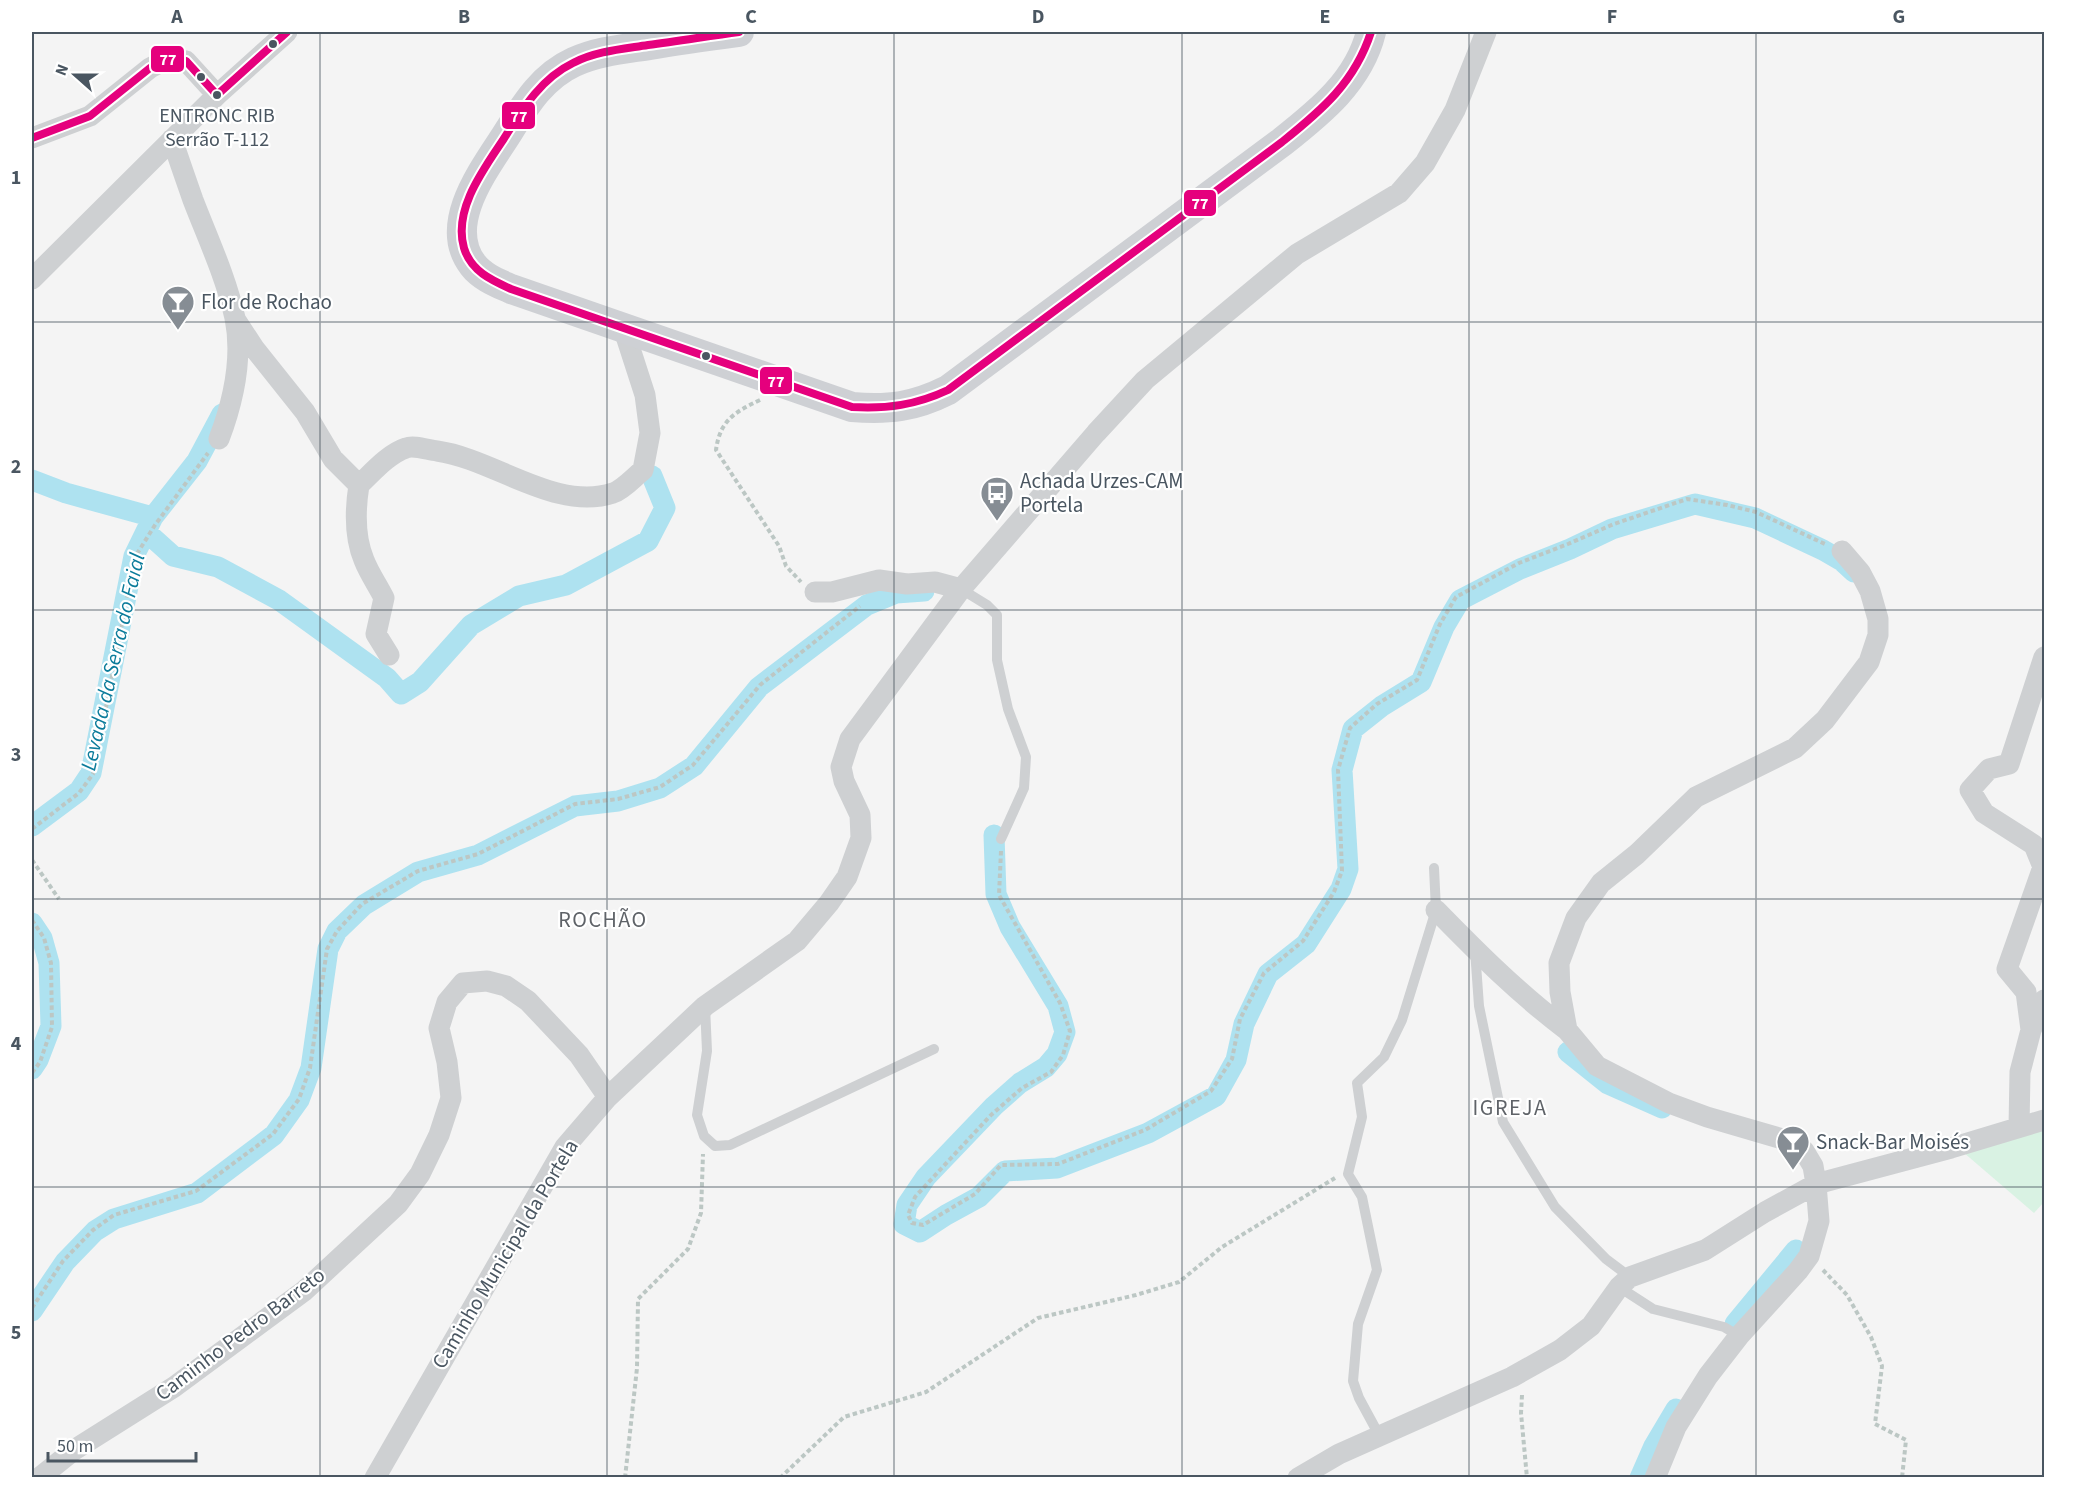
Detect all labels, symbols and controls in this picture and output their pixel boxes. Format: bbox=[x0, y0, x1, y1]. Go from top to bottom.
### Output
text: A bbox=[170, 3, 183, 31]
text: B bbox=[458, 3, 470, 31]
text: C bbox=[745, 3, 757, 31]
text: D bbox=[1032, 3, 1044, 31]
text: E bbox=[1320, 3, 1330, 31]
text: F bbox=[1607, 3, 1617, 31]
text: G bbox=[1893, 3, 1905, 31]
unlabelled marker bbox=[267, 38, 279, 50]
north arrow bbox=[45, 45, 105, 105]
line badge: 77 bbox=[150, 45, 185, 73]
text: 77 bbox=[160, 49, 176, 71]
text: N bbox=[50, 61, 74, 79]
unlabelled marker bbox=[195, 71, 207, 83]
marker: ENTRONC RIB Serrão T-112 bbox=[211, 89, 223, 101]
line badge: 77 bbox=[501, 101, 536, 130]
place label: ENTRONC RIB Serrão T-112 bbox=[159, 102, 275, 154]
text: 77 bbox=[511, 106, 527, 128]
text: 1 bbox=[11, 164, 21, 192]
line badge: 77 bbox=[1183, 189, 1217, 217]
text: 77 bbox=[1192, 193, 1208, 215]
bar icon: Flor de Rochao bbox=[160, 284, 196, 331]
place label: Flor de Rochao bbox=[201, 287, 332, 317]
unlabelled marker bbox=[700, 350, 712, 362]
line badge: 77 bbox=[759, 366, 793, 395]
text: 77 bbox=[768, 371, 784, 393]
text: 2 bbox=[11, 453, 21, 481]
place label: Achada Urzes-CAM Portela bbox=[1020, 466, 1184, 520]
bus stop icon: Achada Urzes-CAM Portela bbox=[979, 475, 1015, 522]
water label: Levada da Serra do Faial bbox=[72, 550, 154, 774]
text: 3 bbox=[11, 741, 21, 769]
district label: ROCHÃO bbox=[558, 904, 648, 936]
text: 4 bbox=[11, 1030, 22, 1058]
district label: IGREJA bbox=[1473, 1092, 1547, 1124]
bar icon: Snack-Bar Moisés bbox=[1775, 1124, 1811, 1171]
place label: Snack-Bar Moisés bbox=[1816, 1127, 1969, 1157]
street label: Caminho Municipal da Portela bbox=[424, 1134, 586, 1374]
street label: Caminho Pedro Barreto bbox=[149, 1260, 331, 1408]
text: 5 bbox=[11, 1319, 21, 1347]
scale bar bbox=[48, 1425, 196, 1463]
text: 50 m bbox=[57, 1434, 93, 1459]

